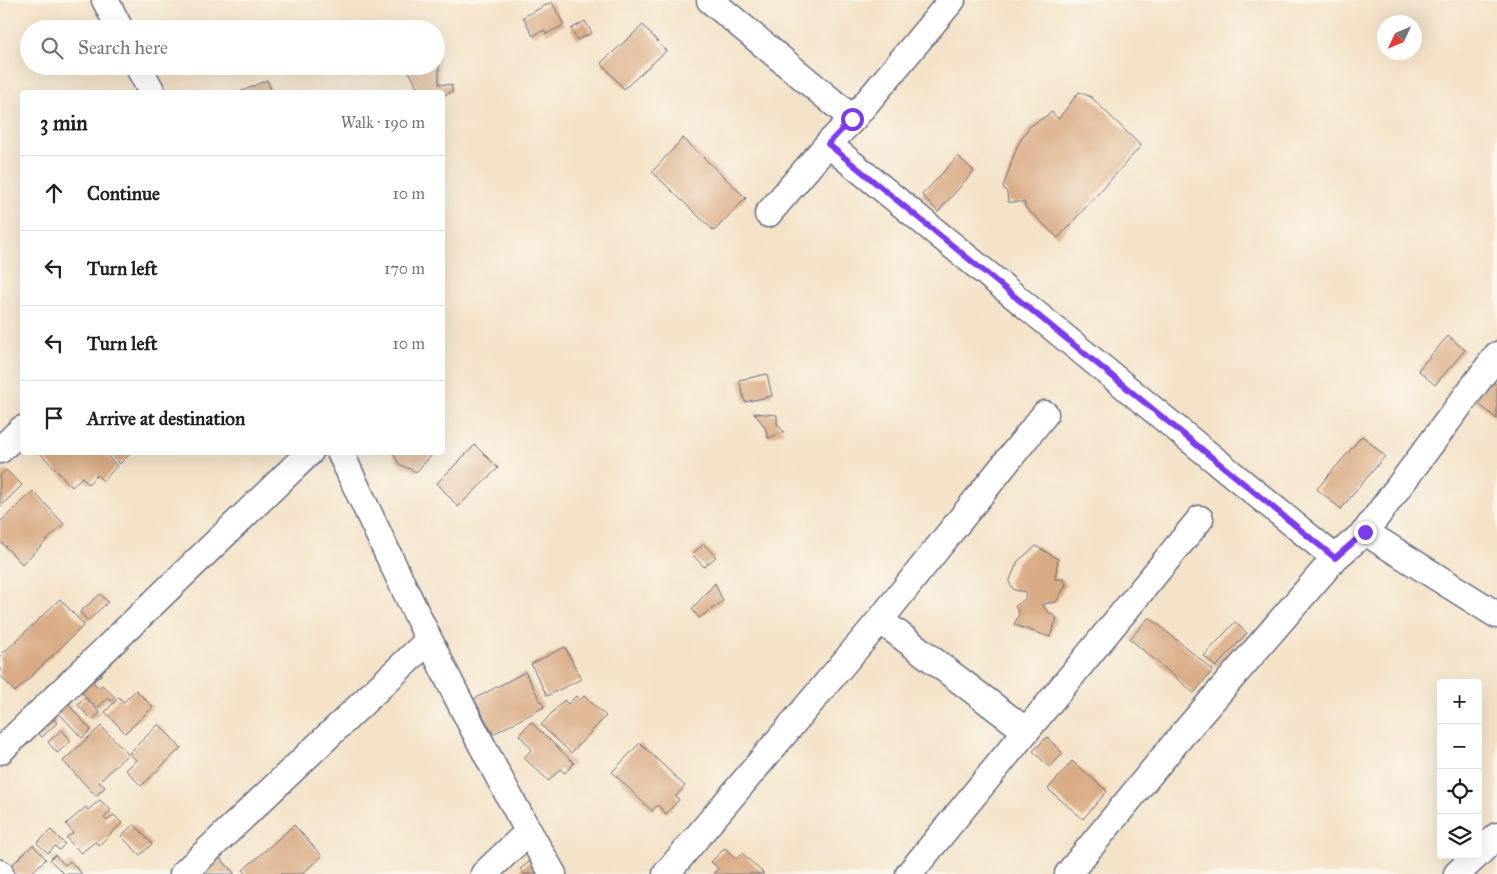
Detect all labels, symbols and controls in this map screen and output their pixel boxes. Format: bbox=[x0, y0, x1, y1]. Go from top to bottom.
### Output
north arrow bbox=[1377, 15, 1422, 60]
search box bbox=[20, 20, 445, 75]
icon: search bbox=[38, 34, 66, 62]
text: Search here bbox=[78, 36, 168, 59]
route start bbox=[841, 108, 864, 131]
text: 3 min bbox=[40, 110, 88, 136]
text: Walk · 190 m bbox=[341, 113, 425, 132]
icon: ahead bbox=[40, 179, 68, 207]
text: Continue bbox=[87, 182, 160, 205]
text: 10 m bbox=[393, 184, 425, 203]
icon: left bbox=[40, 254, 68, 282]
text: Turn left bbox=[87, 257, 157, 280]
text: 170 m bbox=[384, 259, 425, 278]
icon: left bbox=[40, 329, 68, 357]
text: Turn left bbox=[87, 332, 157, 355]
text: 10 m bbox=[393, 334, 425, 353]
icon: arrive bbox=[40, 404, 68, 432]
text: Arrive at destination bbox=[87, 407, 245, 430]
route end bbox=[1354, 521, 1377, 544]
map controls bbox=[1437, 679, 1482, 859]
button: + bbox=[1437, 679, 1482, 724]
button: − bbox=[1437, 724, 1482, 769]
button: locate bbox=[1437, 769, 1482, 814]
button: layers bbox=[1437, 814, 1482, 859]

